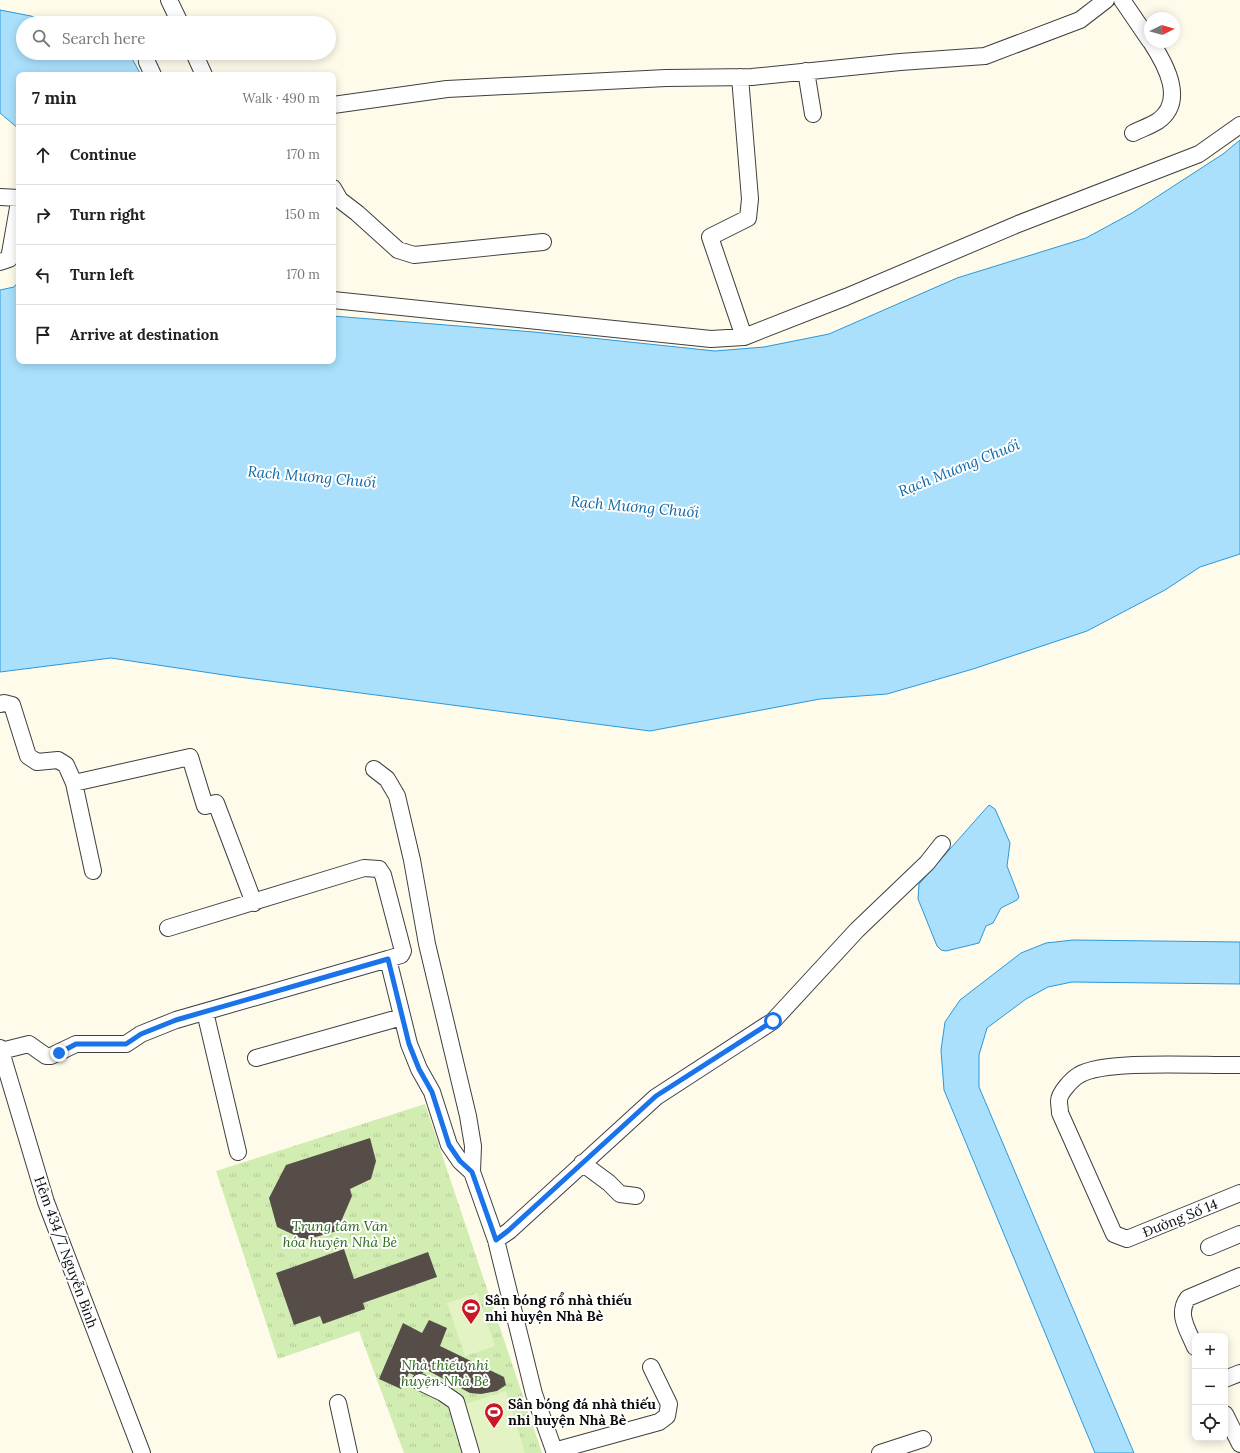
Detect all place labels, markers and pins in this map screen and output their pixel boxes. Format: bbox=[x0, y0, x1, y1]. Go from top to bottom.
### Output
place label: Sân bóng rổ nhà thiếu nhi huyện Nhà Bè bbox=[485, 1291, 632, 1325]
sports icon: Sân bóng rổ nhà thiếu nhi huyện Nhà Bè bbox=[460, 1297, 482, 1325]
place label: Sân bóng đá nhà thiếu nhi huyện Nhà Bè bbox=[508, 1395, 656, 1429]
sports icon: Sân bóng đá nhà thiếu nhi huyện Nhà Bè bbox=[483, 1401, 505, 1429]

